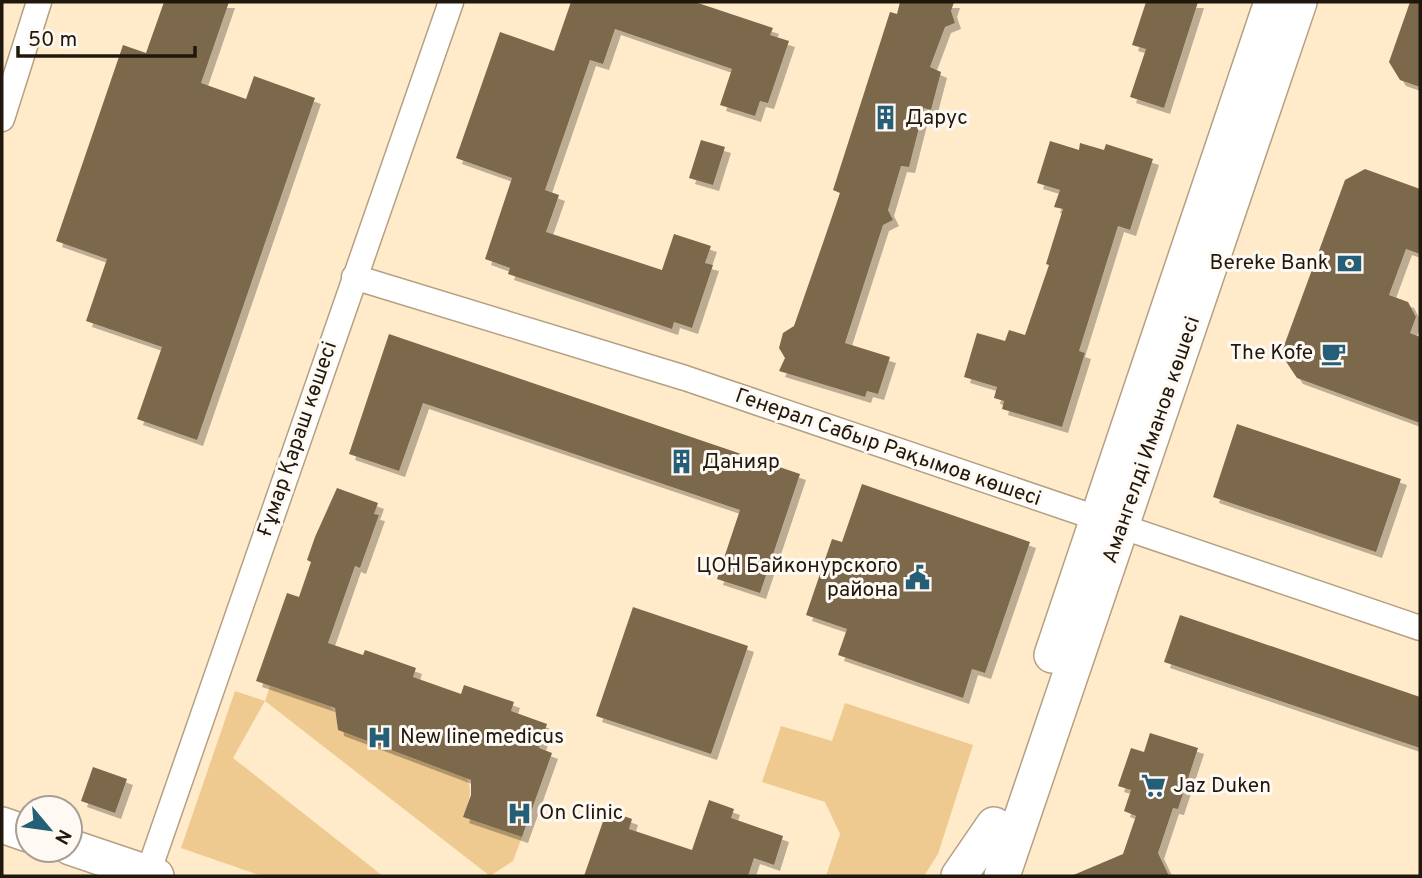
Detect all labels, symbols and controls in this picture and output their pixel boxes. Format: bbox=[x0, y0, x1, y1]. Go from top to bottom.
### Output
scale bar bbox=[18, 14, 194, 58]
text: 50 m bbox=[28, 27, 77, 54]
building icon: Дарус bbox=[871, 104, 899, 132]
place label: Дарус bbox=[905, 105, 968, 132]
bank icon: Bereke Bank bbox=[1335, 249, 1363, 277]
place label: Bereke Bank bbox=[1210, 250, 1329, 277]
street label: Амангелді Иманов көшесі bbox=[1097, 313, 1207, 567]
street label: Ғұмар Қараш көшесі bbox=[252, 338, 344, 540]
cafe icon: The Kofe bbox=[1319, 339, 1347, 367]
place label: The Kofe bbox=[1230, 340, 1313, 367]
street label: Генерал Сабыр Рақымов көшесі bbox=[731, 383, 1045, 513]
building icon: Данияр bbox=[668, 448, 696, 476]
place label: Данияр bbox=[702, 449, 780, 476]
place label: ЦОН Байконурского района bbox=[696, 553, 898, 604]
public building icon: ЦОН Байконурского района bbox=[904, 564, 932, 592]
hospital icon: New line medicus bbox=[366, 723, 394, 751]
place label: New line medicus bbox=[400, 724, 564, 751]
supermarket icon: Jaz Duken bbox=[1139, 772, 1167, 800]
place label: Jaz Duken bbox=[1173, 773, 1271, 800]
north arrow bbox=[14, 794, 84, 864]
hospital icon: On Clinic bbox=[505, 799, 533, 827]
place label: On Clinic bbox=[539, 800, 623, 827]
text: N bbox=[48, 824, 76, 848]

